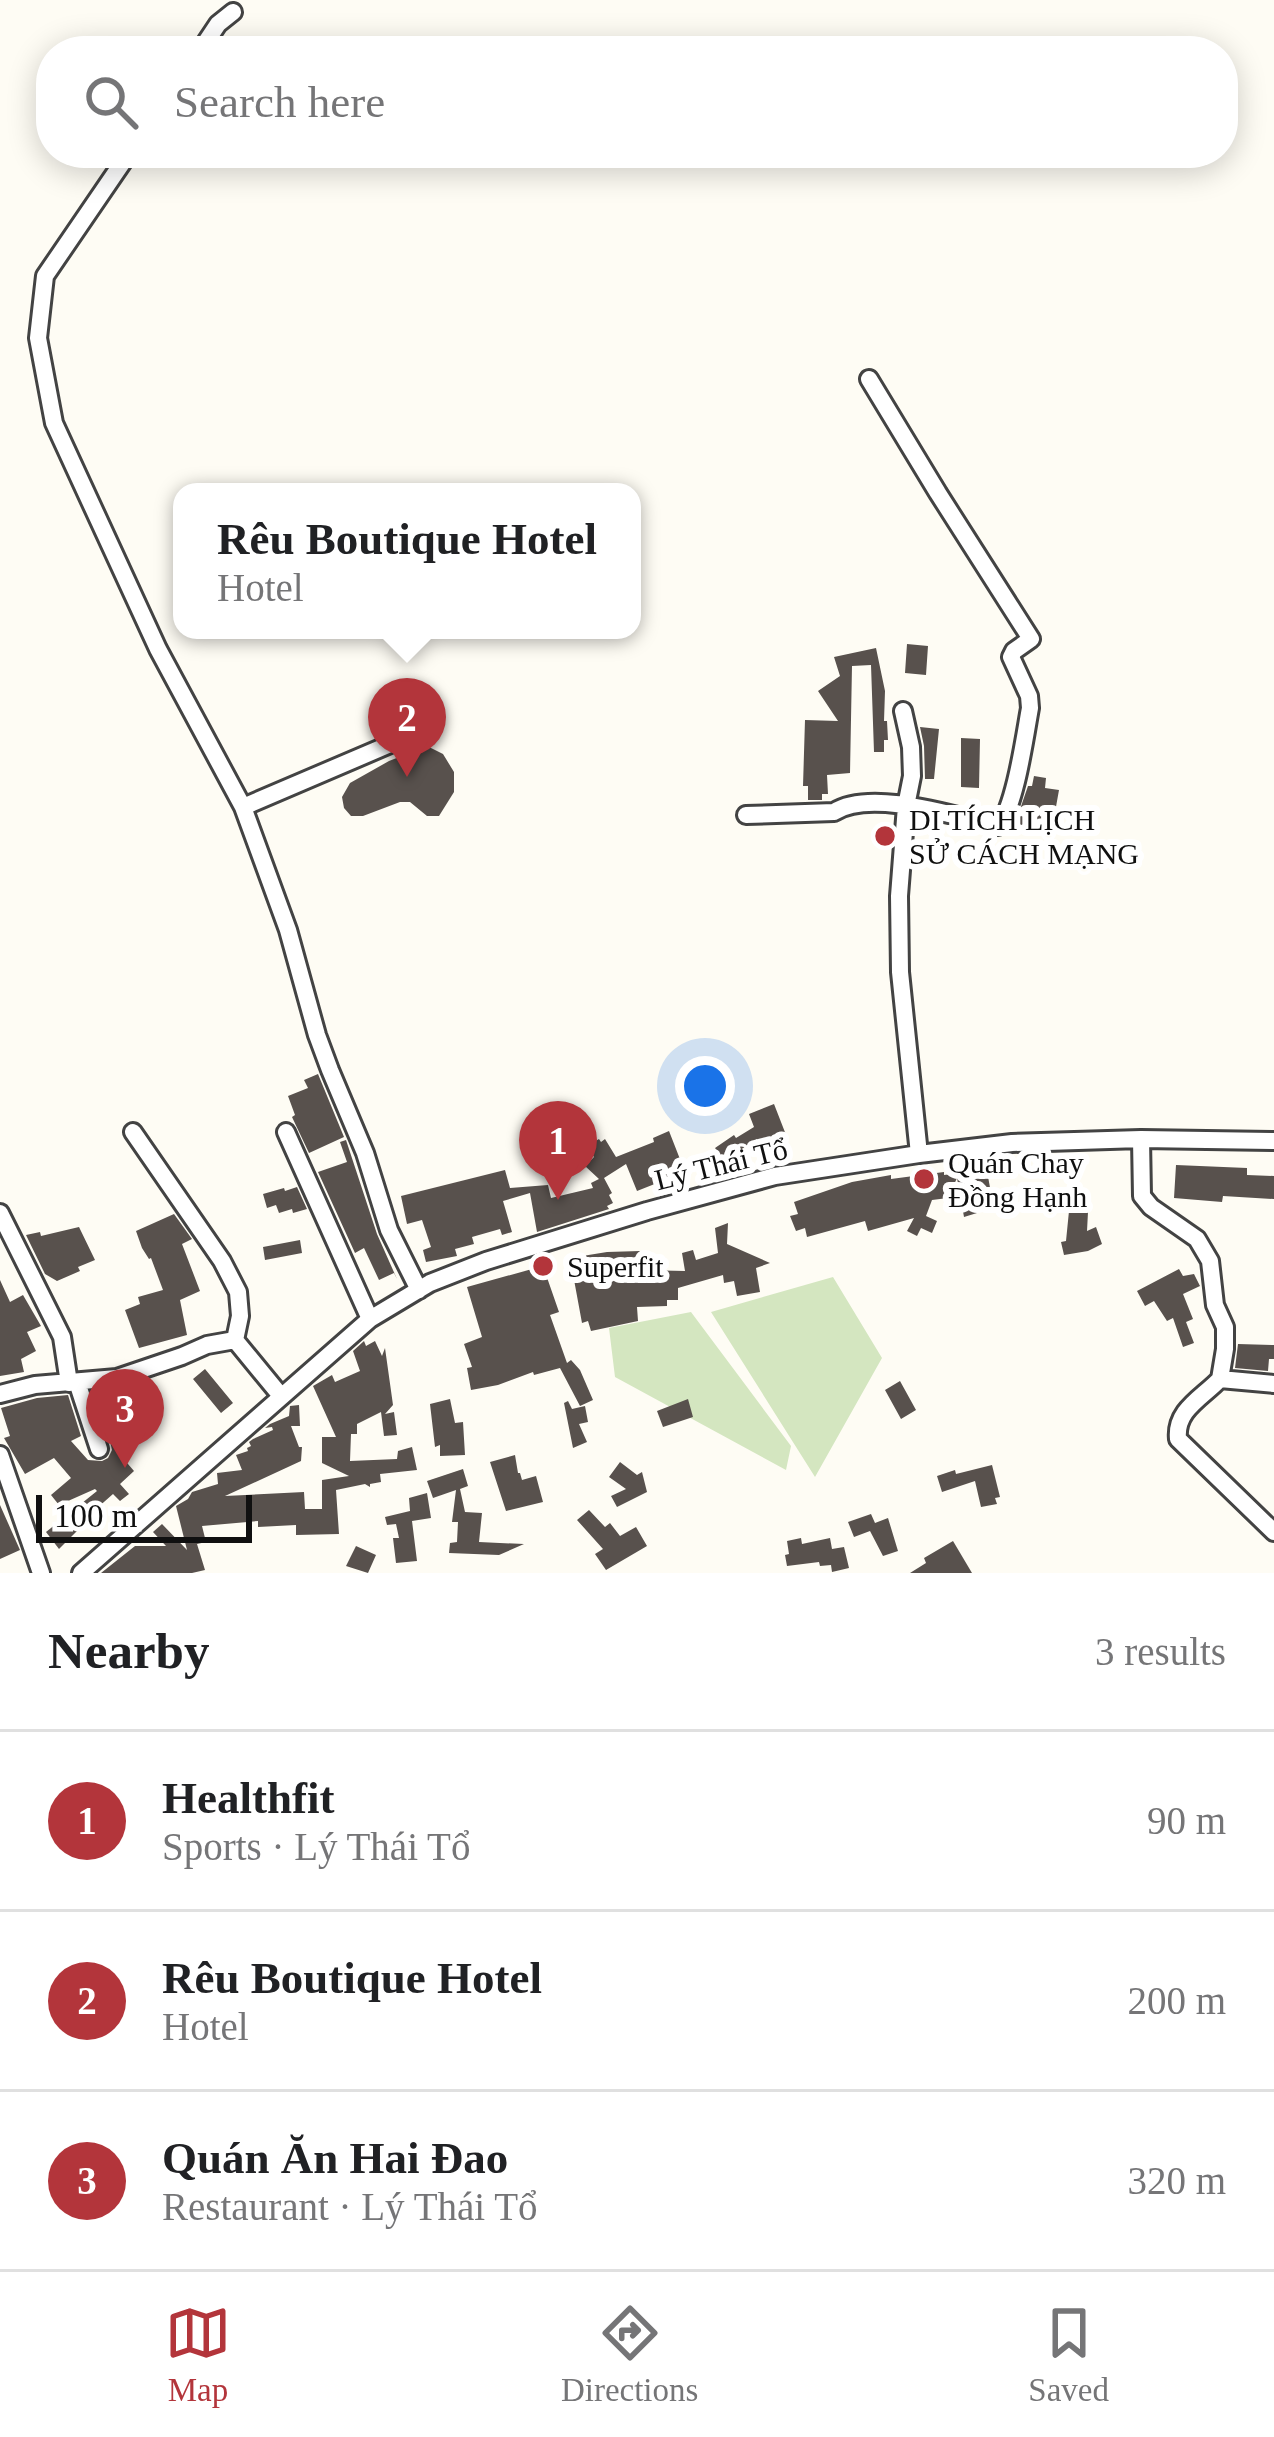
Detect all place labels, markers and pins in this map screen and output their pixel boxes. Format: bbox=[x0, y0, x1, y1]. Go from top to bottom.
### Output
pin: 2 bbox=[368, 678, 446, 777]
place label: DI TÍCH LỊCH SỬ CÁCH MẠNG bbox=[909, 803, 1139, 870]
marker: DI TÍCH LỊCH SỬ CÁCH MẠNG bbox=[872, 823, 898, 849]
pin: 1 bbox=[519, 1101, 597, 1200]
place label: Quán Chay Đồng Hạnh bbox=[948, 1146, 1087, 1213]
marker: Quán Chay Đồng Hạnh bbox=[911, 1166, 937, 1192]
place label: Superfit bbox=[567, 1250, 664, 1283]
marker: Superfit bbox=[530, 1253, 556, 1279]
pin: 3 bbox=[86, 1369, 164, 1468]

